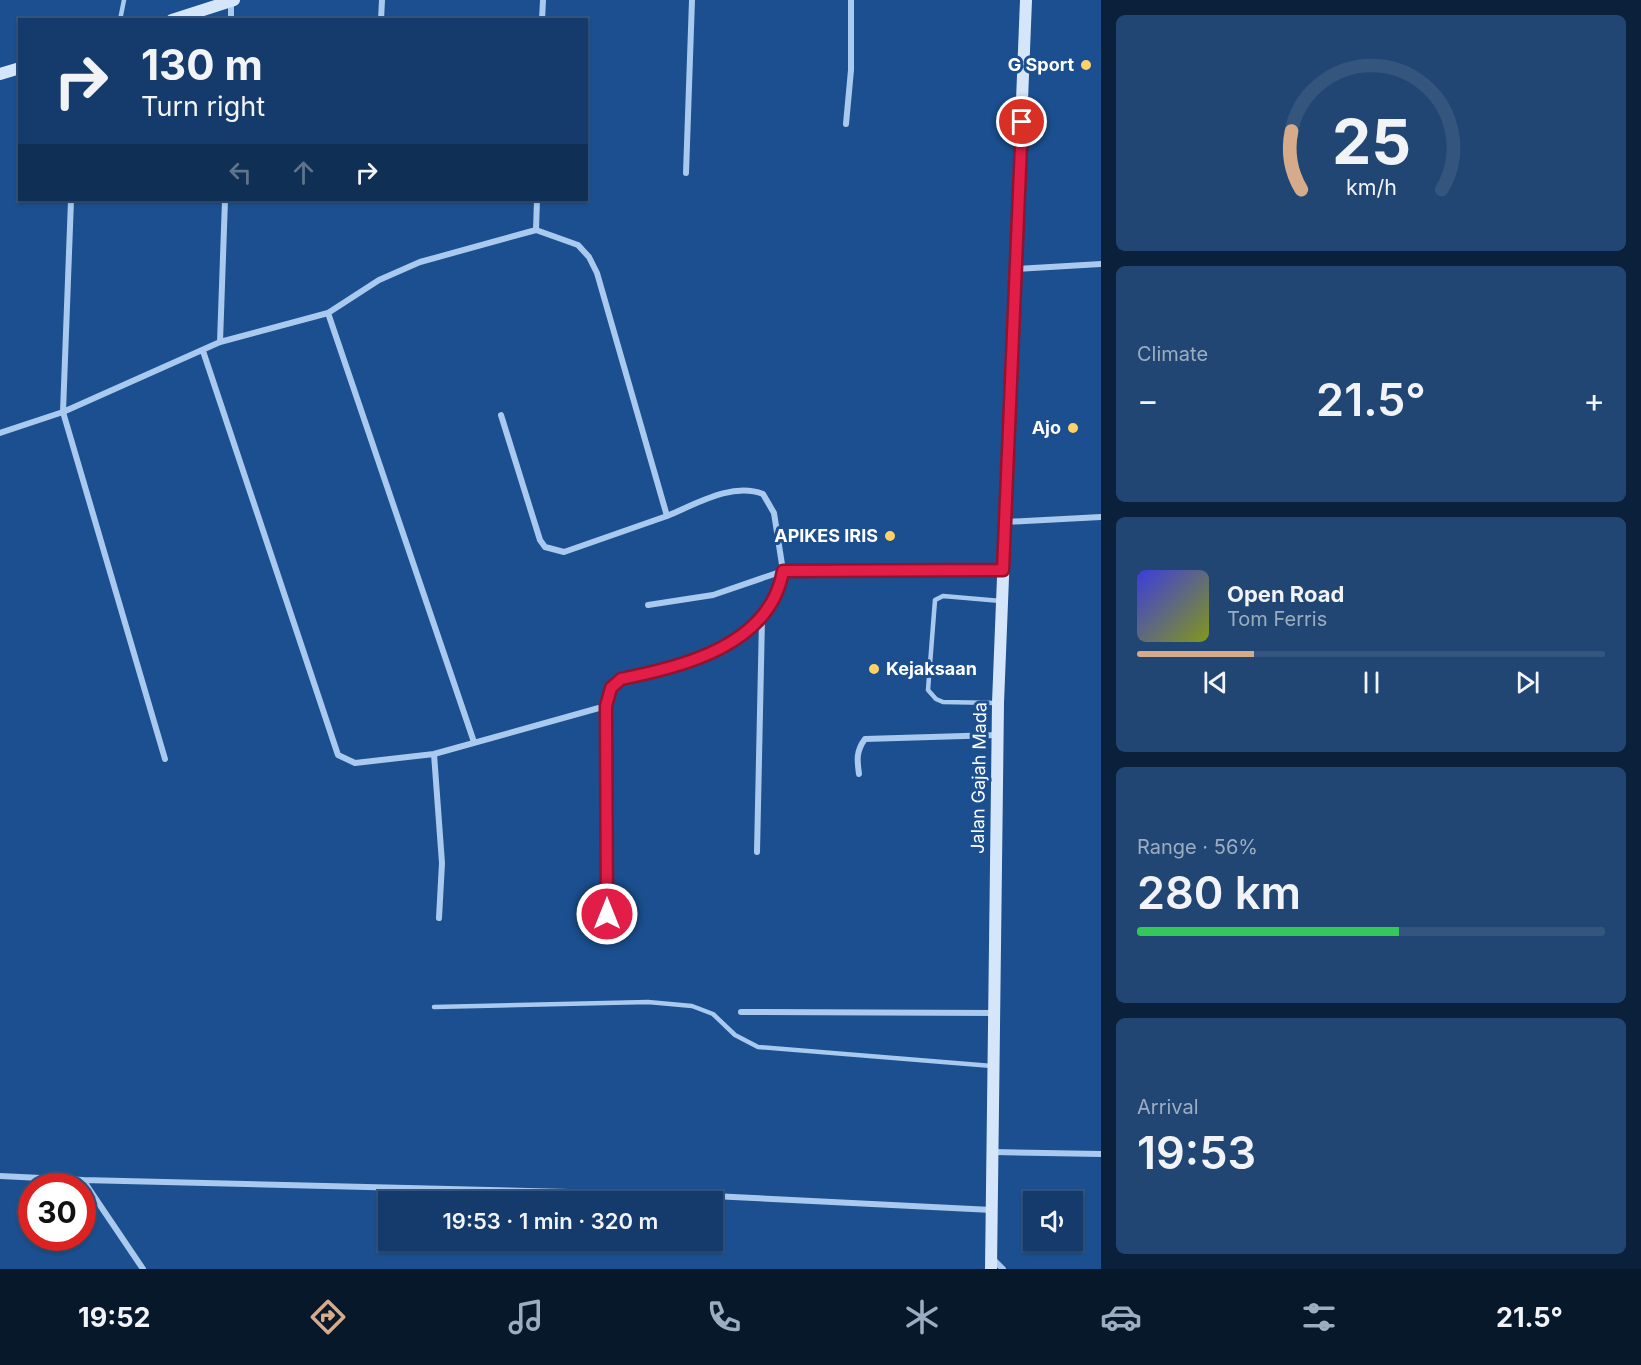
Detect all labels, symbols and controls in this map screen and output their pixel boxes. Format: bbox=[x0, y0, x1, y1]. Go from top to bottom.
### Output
text: 130 m bbox=[141, 39, 263, 90]
icon: right bbox=[42, 42, 120, 120]
place label: G Sport bbox=[1008, 54, 1074, 75]
marker: G Sport bbox=[1079, 58, 1093, 72]
text: Turn right bbox=[141, 90, 265, 123]
pin bbox=[996, 96, 1047, 147]
text: 25 bbox=[1331, 104, 1411, 179]
icon: arrive bbox=[1005, 105, 1038, 138]
icon: left bbox=[224, 156, 257, 189]
icon: ahead bbox=[287, 156, 320, 189]
icon: right bbox=[350, 156, 383, 189]
text: km/h bbox=[1346, 174, 1396, 200]
text: Climate bbox=[1137, 342, 1208, 366]
text: 21.5° bbox=[1316, 372, 1426, 427]
text: − bbox=[1137, 380, 1159, 420]
text: + bbox=[1583, 380, 1605, 420]
place label: Ajo bbox=[1032, 417, 1061, 438]
marker: Ajo bbox=[1066, 421, 1080, 435]
place label: APIKES IRIS bbox=[774, 525, 878, 546]
marker: APIKES IRIS bbox=[883, 529, 897, 543]
text: Open Road bbox=[1227, 581, 1344, 607]
text: Tom Ferris bbox=[1227, 607, 1327, 631]
place label: Kejaksaan bbox=[886, 658, 977, 679]
marker: Kejaksaan bbox=[867, 662, 881, 676]
icon: previous bbox=[1199, 666, 1232, 699]
icon: pause bbox=[1355, 666, 1388, 699]
icon: next bbox=[1511, 666, 1544, 699]
street label: Jalan Gajah Mada bbox=[967, 702, 990, 854]
text: Range · 56% bbox=[1137, 835, 1258, 859]
text: 280 km bbox=[1137, 865, 1301, 920]
position arrow bbox=[575, 882, 639, 946]
text: Arrival bbox=[1137, 1095, 1199, 1119]
text: 19:53 bbox=[1137, 1125, 1256, 1180]
speed limit sign: 30 bbox=[18, 1173, 96, 1251]
map controls bbox=[1023, 1191, 1083, 1251]
button: sound bbox=[1023, 1191, 1083, 1251]
text: 19:53 · 1 min · 320 m bbox=[443, 1208, 658, 1234]
icon: directions bbox=[307, 1296, 349, 1338]
icon: music bbox=[505, 1296, 547, 1338]
icon: phone bbox=[703, 1296, 745, 1338]
icon: climate bbox=[901, 1296, 943, 1338]
icon: car bbox=[1100, 1296, 1142, 1338]
icon: filters bbox=[1298, 1296, 1340, 1338]
text: 19:52 bbox=[78, 1301, 151, 1334]
text: 21.5° bbox=[1496, 1301, 1563, 1334]

